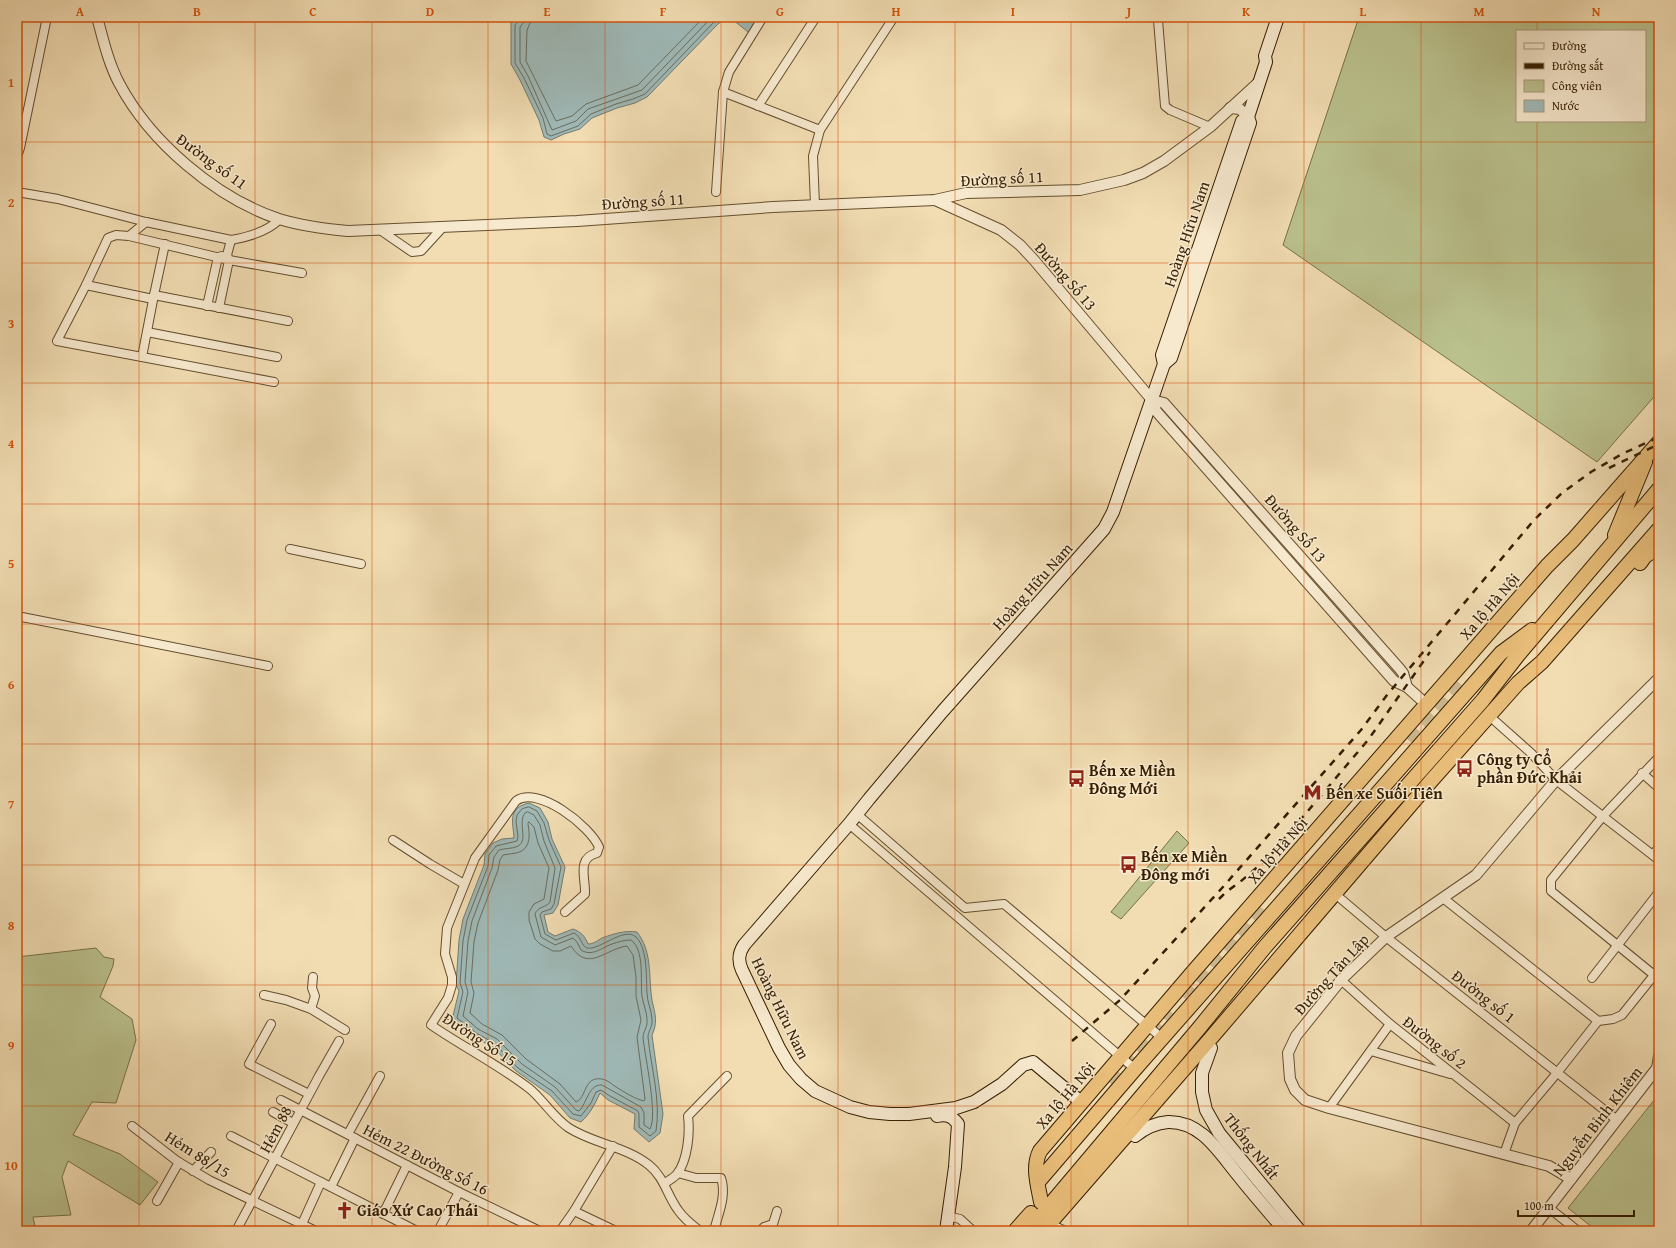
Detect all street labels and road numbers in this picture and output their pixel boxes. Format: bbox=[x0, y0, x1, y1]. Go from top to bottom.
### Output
street label: Đường số 11 bbox=[172, 127, 252, 195]
street label: Đường số 11 bbox=[960, 164, 1044, 192]
street label: Hoàng Hữu Nam bbox=[1157, 178, 1215, 290]
street label: Đường số 11 bbox=[601, 186, 685, 216]
street label: Đường Số 13 bbox=[1029, 236, 1103, 316]
street label: Đường Số 13 bbox=[1259, 488, 1333, 568]
street label: Hoàng Hữu Nam bbox=[986, 537, 1078, 635]
street label: Xa lộ Hà Nội bbox=[1453, 567, 1525, 645]
street label: Xa lộ Hà Nội bbox=[1241, 811, 1313, 889]
street label: Đường Tân Lập bbox=[1288, 928, 1374, 1020]
street label: Hoàng Hữu Nam bbox=[746, 953, 816, 1063]
street label: Đường số 1 bbox=[1447, 963, 1521, 1029]
street label: Đường Số 15 bbox=[438, 1006, 522, 1072]
street label: Đường số 2 bbox=[1398, 1009, 1472, 1075]
street label: Xa lộ Hà Nội bbox=[1029, 1055, 1101, 1134]
street label: Nguyễn Bỉnh Khiêm bbox=[1546, 1061, 1648, 1181]
street label: Hẻm 88 bbox=[253, 1101, 298, 1157]
street label: Thống Nhất bbox=[1218, 1107, 1286, 1185]
street label: Hẻm 22 Đường Số 16 bbox=[359, 1117, 493, 1201]
street label: Hẻm 88/15 bbox=[161, 1124, 235, 1184]

